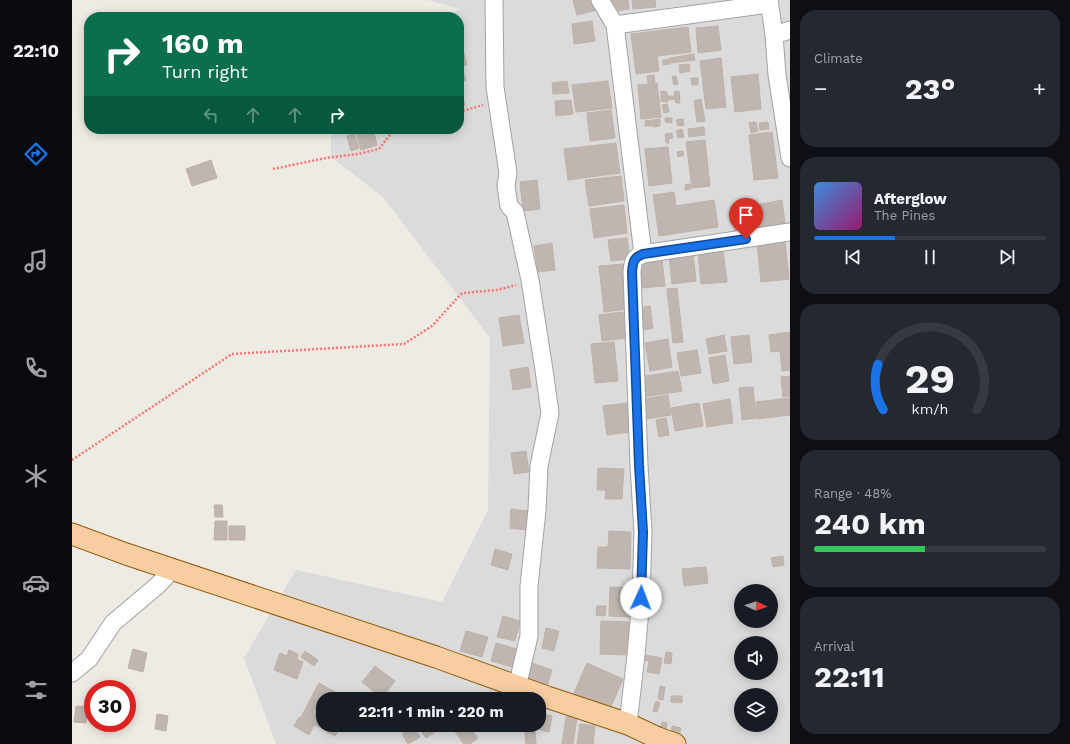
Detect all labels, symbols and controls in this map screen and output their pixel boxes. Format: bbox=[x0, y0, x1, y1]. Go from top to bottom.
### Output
text: 160 m bbox=[162, 27, 244, 60]
icon: right bbox=[96, 28, 148, 80]
text: 22:10 bbox=[13, 40, 59, 61]
text: Climate bbox=[814, 51, 863, 66]
text: Turn right bbox=[162, 61, 248, 82]
text: 23° bbox=[905, 71, 955, 106]
text: − bbox=[814, 76, 827, 101]
text: + bbox=[1033, 76, 1046, 101]
icon: left bbox=[200, 104, 222, 126]
icon: ahead bbox=[242, 104, 264, 126]
icon: ahead bbox=[284, 104, 306, 126]
icon: right bbox=[326, 104, 348, 126]
icon: directions bbox=[22, 140, 50, 168]
text: Afterglow bbox=[874, 190, 947, 208]
pin bbox=[729, 198, 763, 239]
icon: arrive bbox=[735, 204, 757, 226]
text: The Pines bbox=[874, 208, 935, 223]
icon: previous bbox=[842, 246, 864, 268]
icon: pause bbox=[919, 246, 941, 268]
icon: next bbox=[996, 246, 1018, 268]
icon: music bbox=[22, 247, 50, 275]
icon: phone bbox=[22, 354, 50, 382]
text: 29 bbox=[905, 354, 955, 403]
text: km/h bbox=[912, 401, 948, 417]
icon: climate bbox=[22, 462, 50, 490]
text: Range · 48% bbox=[814, 486, 891, 501]
text: 240 km bbox=[814, 506, 926, 541]
icon: car bbox=[22, 569, 50, 597]
position arrow bbox=[620, 577, 662, 619]
north arrow bbox=[734, 584, 778, 628]
map controls bbox=[734, 584, 778, 732]
button: sound bbox=[734, 636, 778, 680]
text: Arrival bbox=[814, 639, 855, 654]
text: 22:11 bbox=[814, 659, 885, 694]
icon: filters bbox=[22, 676, 50, 704]
speed limit sign: 30 bbox=[84, 680, 136, 732]
button: layers bbox=[734, 688, 778, 732]
text: 22:11 · 1 min · 220 m bbox=[358, 703, 504, 721]

